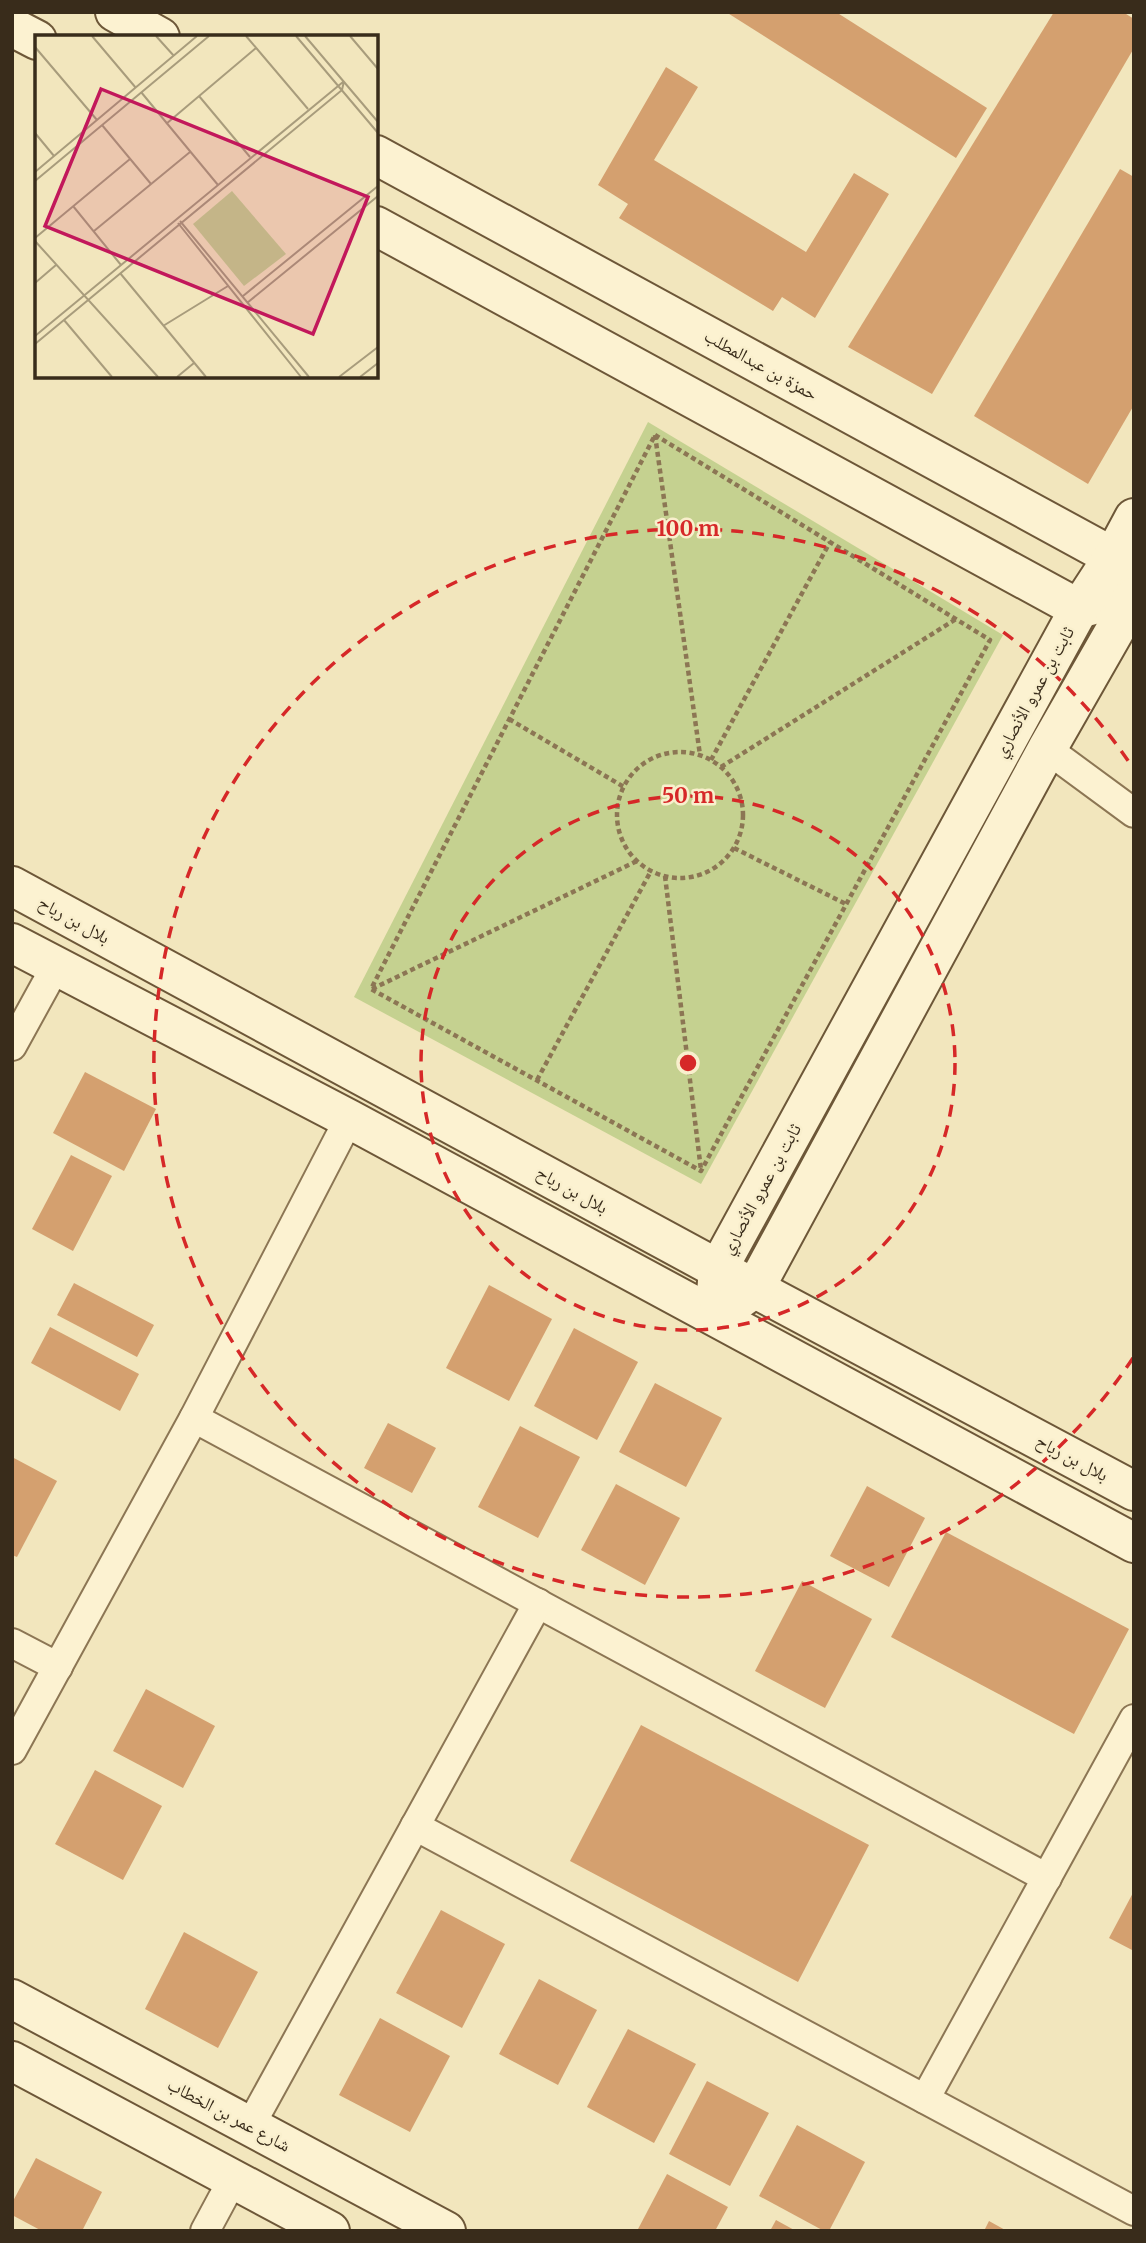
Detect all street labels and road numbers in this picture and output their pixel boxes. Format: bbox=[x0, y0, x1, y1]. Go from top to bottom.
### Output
street label: حمزة بن عبدالمطلب bbox=[700, 324, 822, 405]
street label: ثابت بن عمرو الأنصاري bbox=[988, 622, 1082, 763]
street label: بلال بن رباح bbox=[34, 890, 114, 950]
street label: ثابت بن عمرو الأنصاري bbox=[715, 1119, 809, 1260]
street label: بلال بن رباح bbox=[532, 1160, 612, 1220]
street label: بلال بن رباح bbox=[1032, 1429, 1112, 1487]
street label: شارع عمر بن الخطاب bbox=[164, 2072, 295, 2157]

